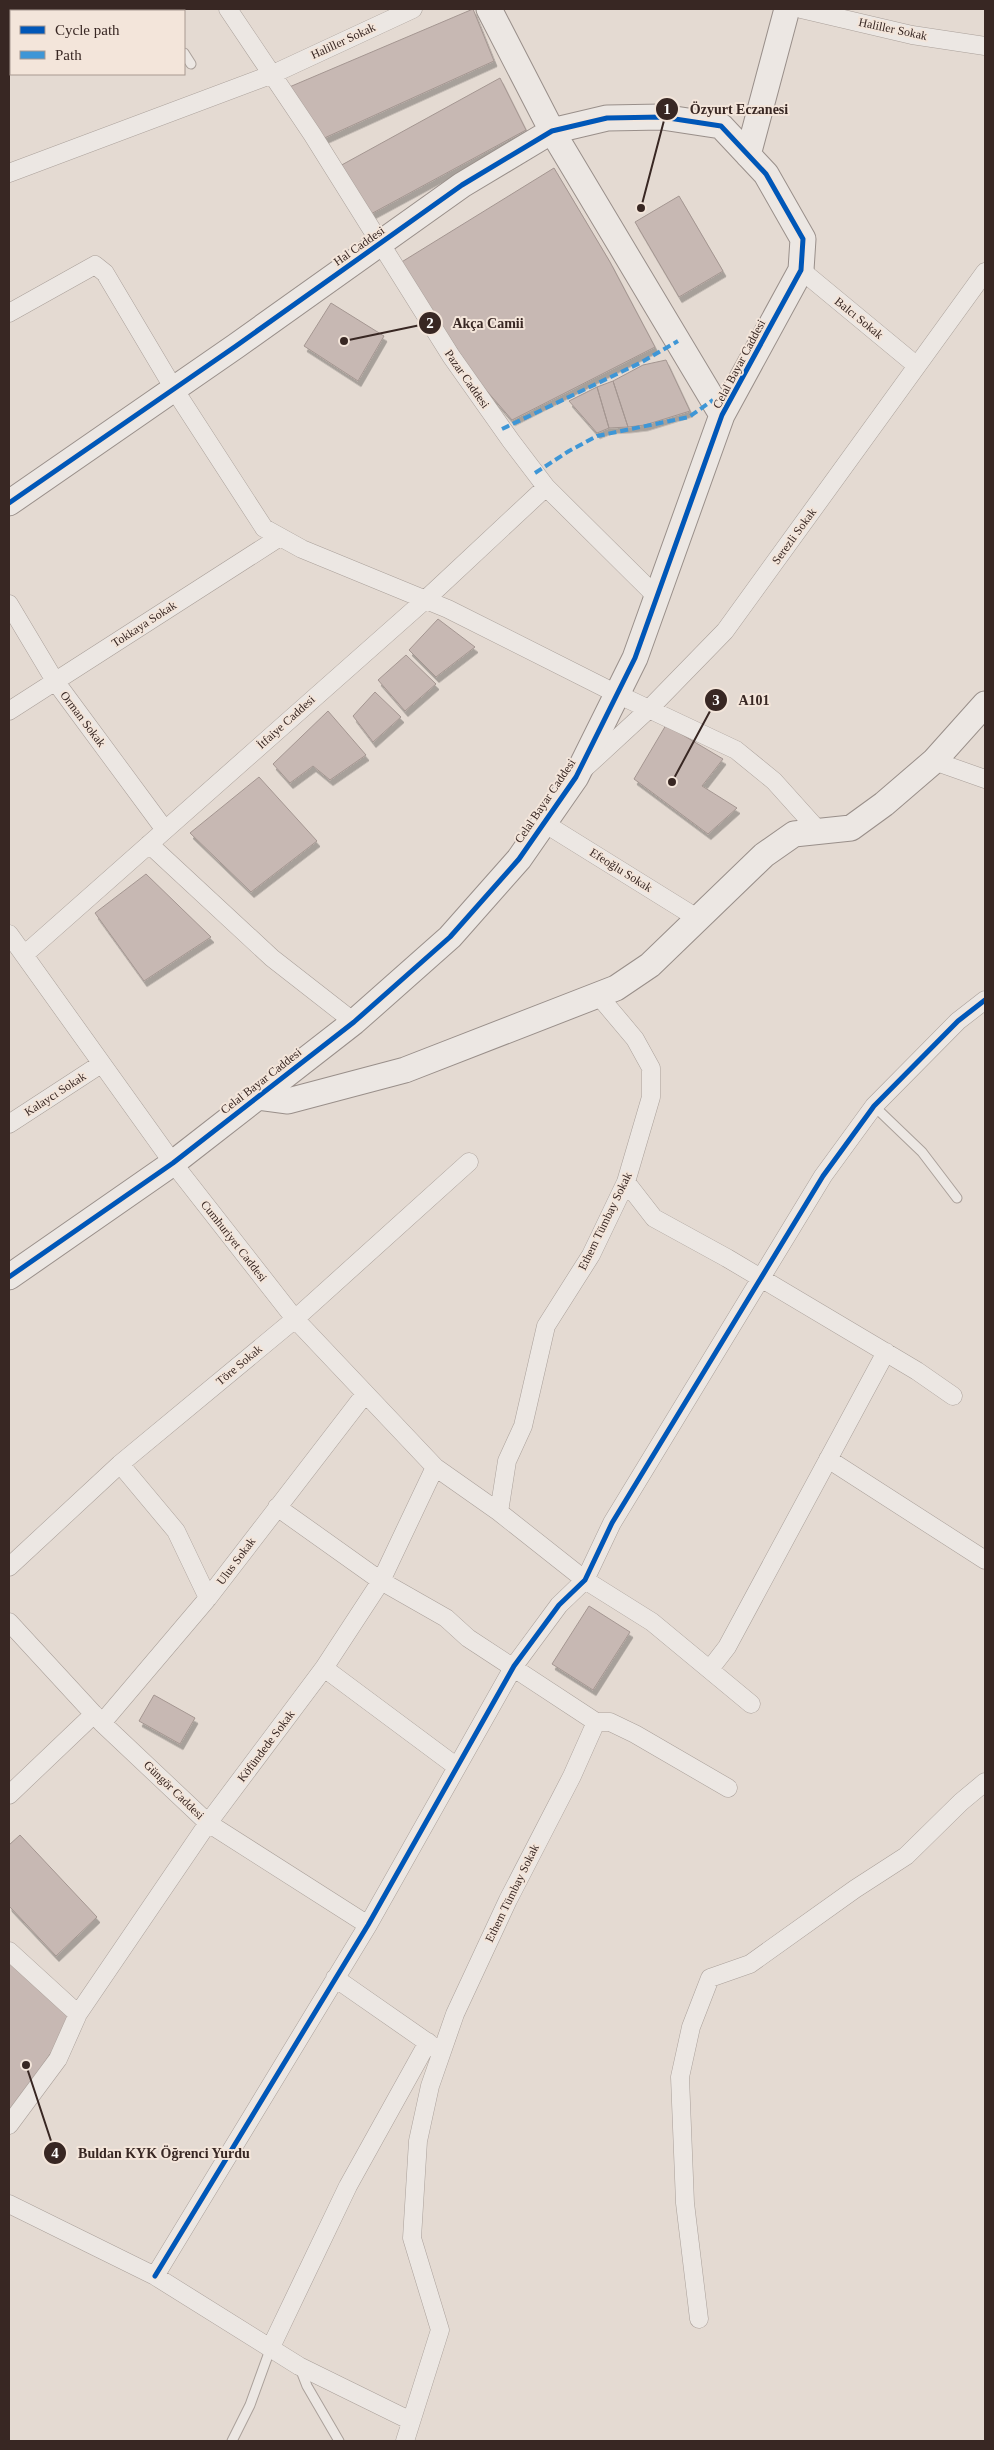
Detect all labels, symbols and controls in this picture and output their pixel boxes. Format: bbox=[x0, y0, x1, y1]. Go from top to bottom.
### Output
legend bbox=[10, 10, 185, 75]
street label: Haliller Sokak bbox=[857, 15, 929, 43]
street label: Haliller Sokak bbox=[308, 20, 378, 62]
text: Cycle path bbox=[55, 22, 120, 38]
text: Path bbox=[55, 47, 82, 63]
callout: Özyurt Eczanesi bbox=[655, 94, 798, 123]
text: 1 bbox=[663, 101, 671, 117]
text: Özyurt Eczanesi bbox=[690, 101, 788, 117]
street label: Hal Caddesi bbox=[331, 223, 388, 269]
street label: Balcı Sokak bbox=[832, 294, 886, 342]
callout: Akça Camii bbox=[418, 308, 534, 337]
text: 2 bbox=[426, 315, 434, 331]
text: Akça Camii bbox=[452, 316, 524, 331]
street label: Celal Bayar Caddesi bbox=[710, 317, 769, 411]
street label: Pazar Caddesi bbox=[442, 347, 493, 412]
street label: Serezli Sokak bbox=[769, 505, 819, 567]
street label: Tokkaya Sokak bbox=[109, 598, 179, 650]
callout: A101 bbox=[704, 685, 780, 714]
street label: Orman Sokak bbox=[57, 688, 109, 750]
street label: İtfaiye Caddesi bbox=[254, 692, 318, 752]
text: 3 bbox=[712, 692, 720, 708]
text: A101 bbox=[738, 693, 770, 708]
street label: Celal Bayar Caddesi bbox=[512, 756, 579, 846]
street label: Efeoğlu Sokak bbox=[587, 845, 655, 895]
street label: Celal Bayar Caddesi bbox=[218, 1045, 305, 1117]
street label: Kalaycı Sokak bbox=[22, 1069, 88, 1119]
street label: Ethem Tümbay Sokak bbox=[575, 1170, 635, 1272]
street label: Cumhuriyet Caddesi bbox=[198, 1198, 270, 1285]
street label: Töre Sokak bbox=[213, 1342, 265, 1388]
street label: Ulus Sokak bbox=[214, 1535, 258, 1587]
street label: Köfündede Sokak bbox=[234, 1707, 298, 1785]
street label: Güngör Caddesi bbox=[141, 1758, 208, 1823]
street label: Ethem Tümbay Sokak bbox=[482, 1842, 542, 1944]
callout: Buldan KYK Öğrenci Yurdu bbox=[42, 2138, 260, 2167]
text: 4 bbox=[51, 2145, 59, 2161]
text: Buldan KYK Öğrenci Yurdu bbox=[78, 2145, 250, 2161]

